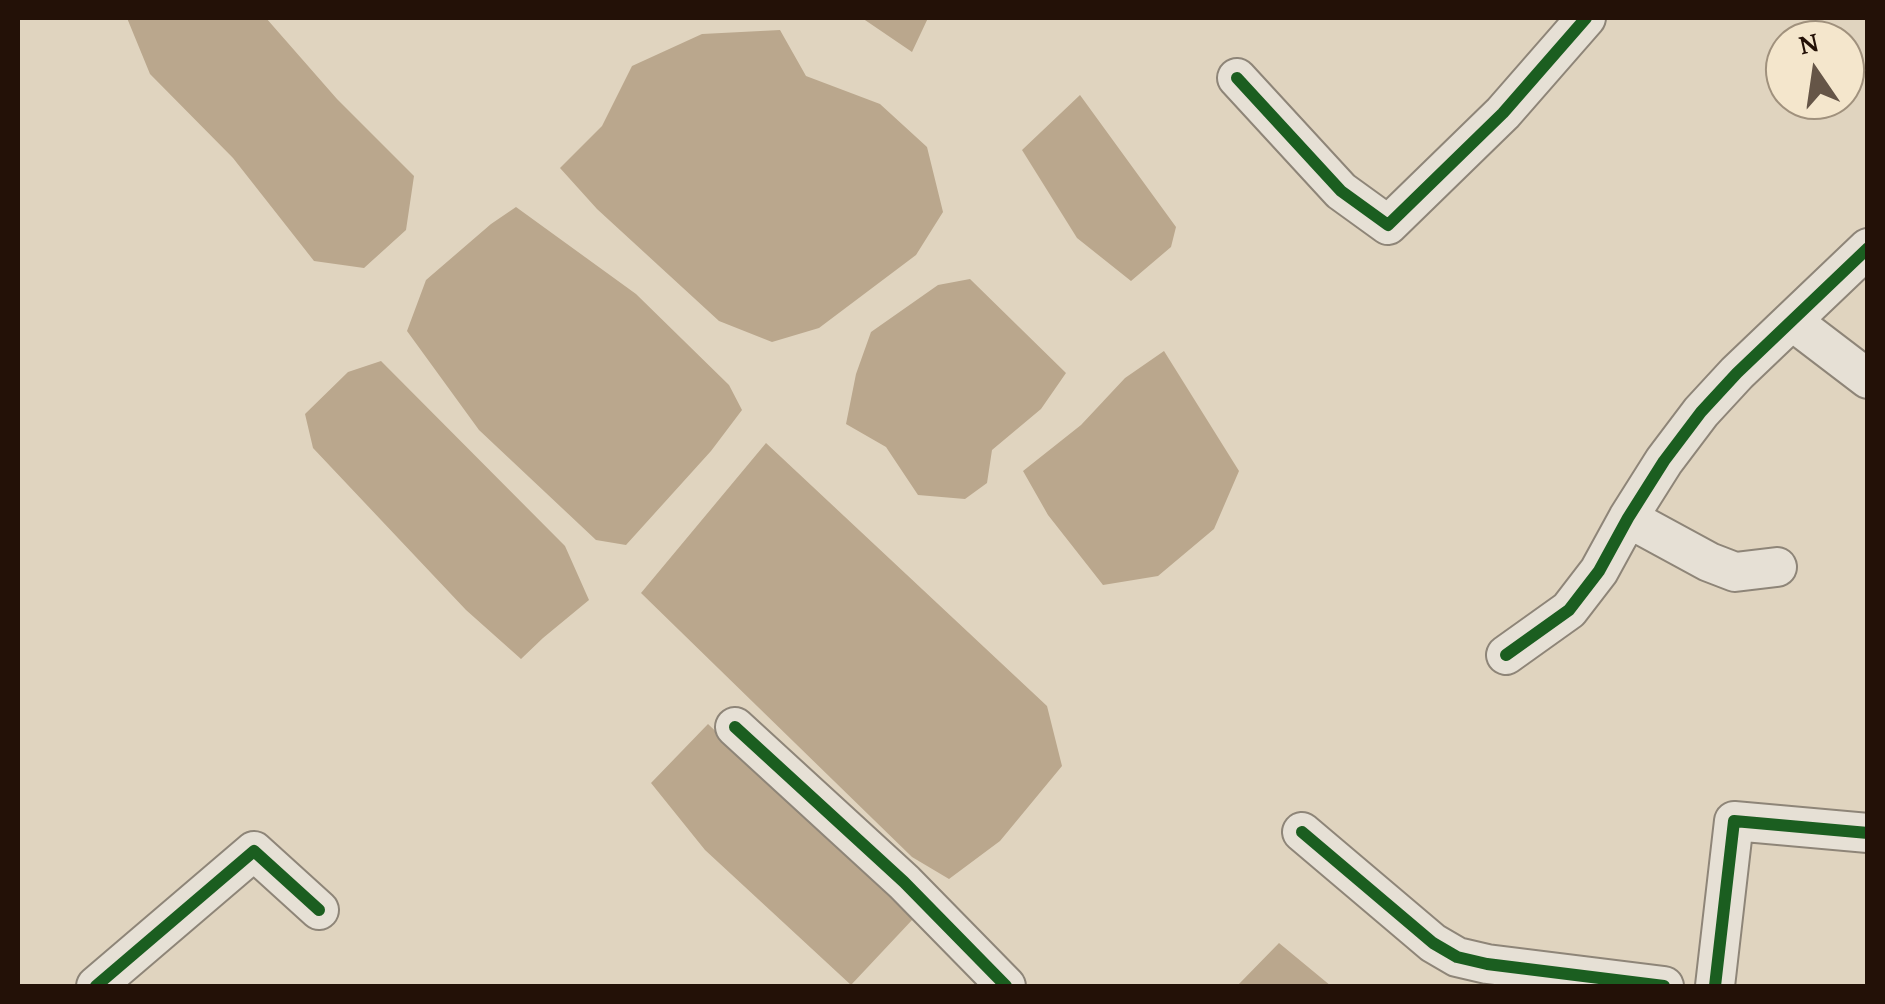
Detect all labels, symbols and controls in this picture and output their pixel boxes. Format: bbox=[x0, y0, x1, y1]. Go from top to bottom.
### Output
north arrow bbox=[1765, 20, 1865, 120]
text: N bbox=[1795, 20, 1822, 64]

